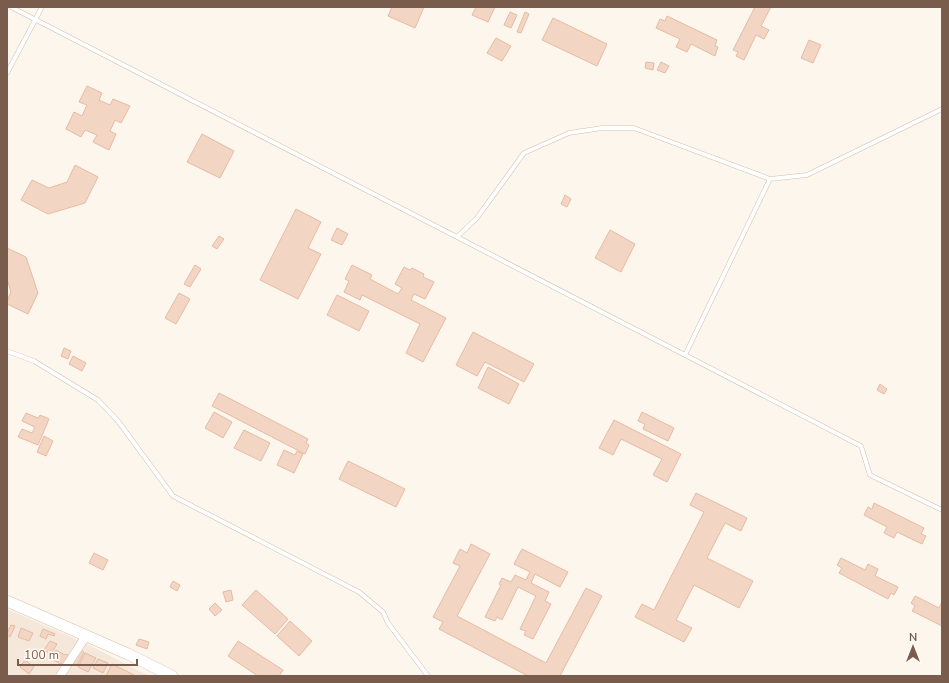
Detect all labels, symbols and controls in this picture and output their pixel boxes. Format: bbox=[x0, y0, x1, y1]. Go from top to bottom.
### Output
north arrow bbox=[893, 627, 933, 667]
text: N bbox=[909, 630, 917, 645]
scale bar bbox=[18, 641, 137, 667]
text: 100 m bbox=[24, 647, 59, 663]

